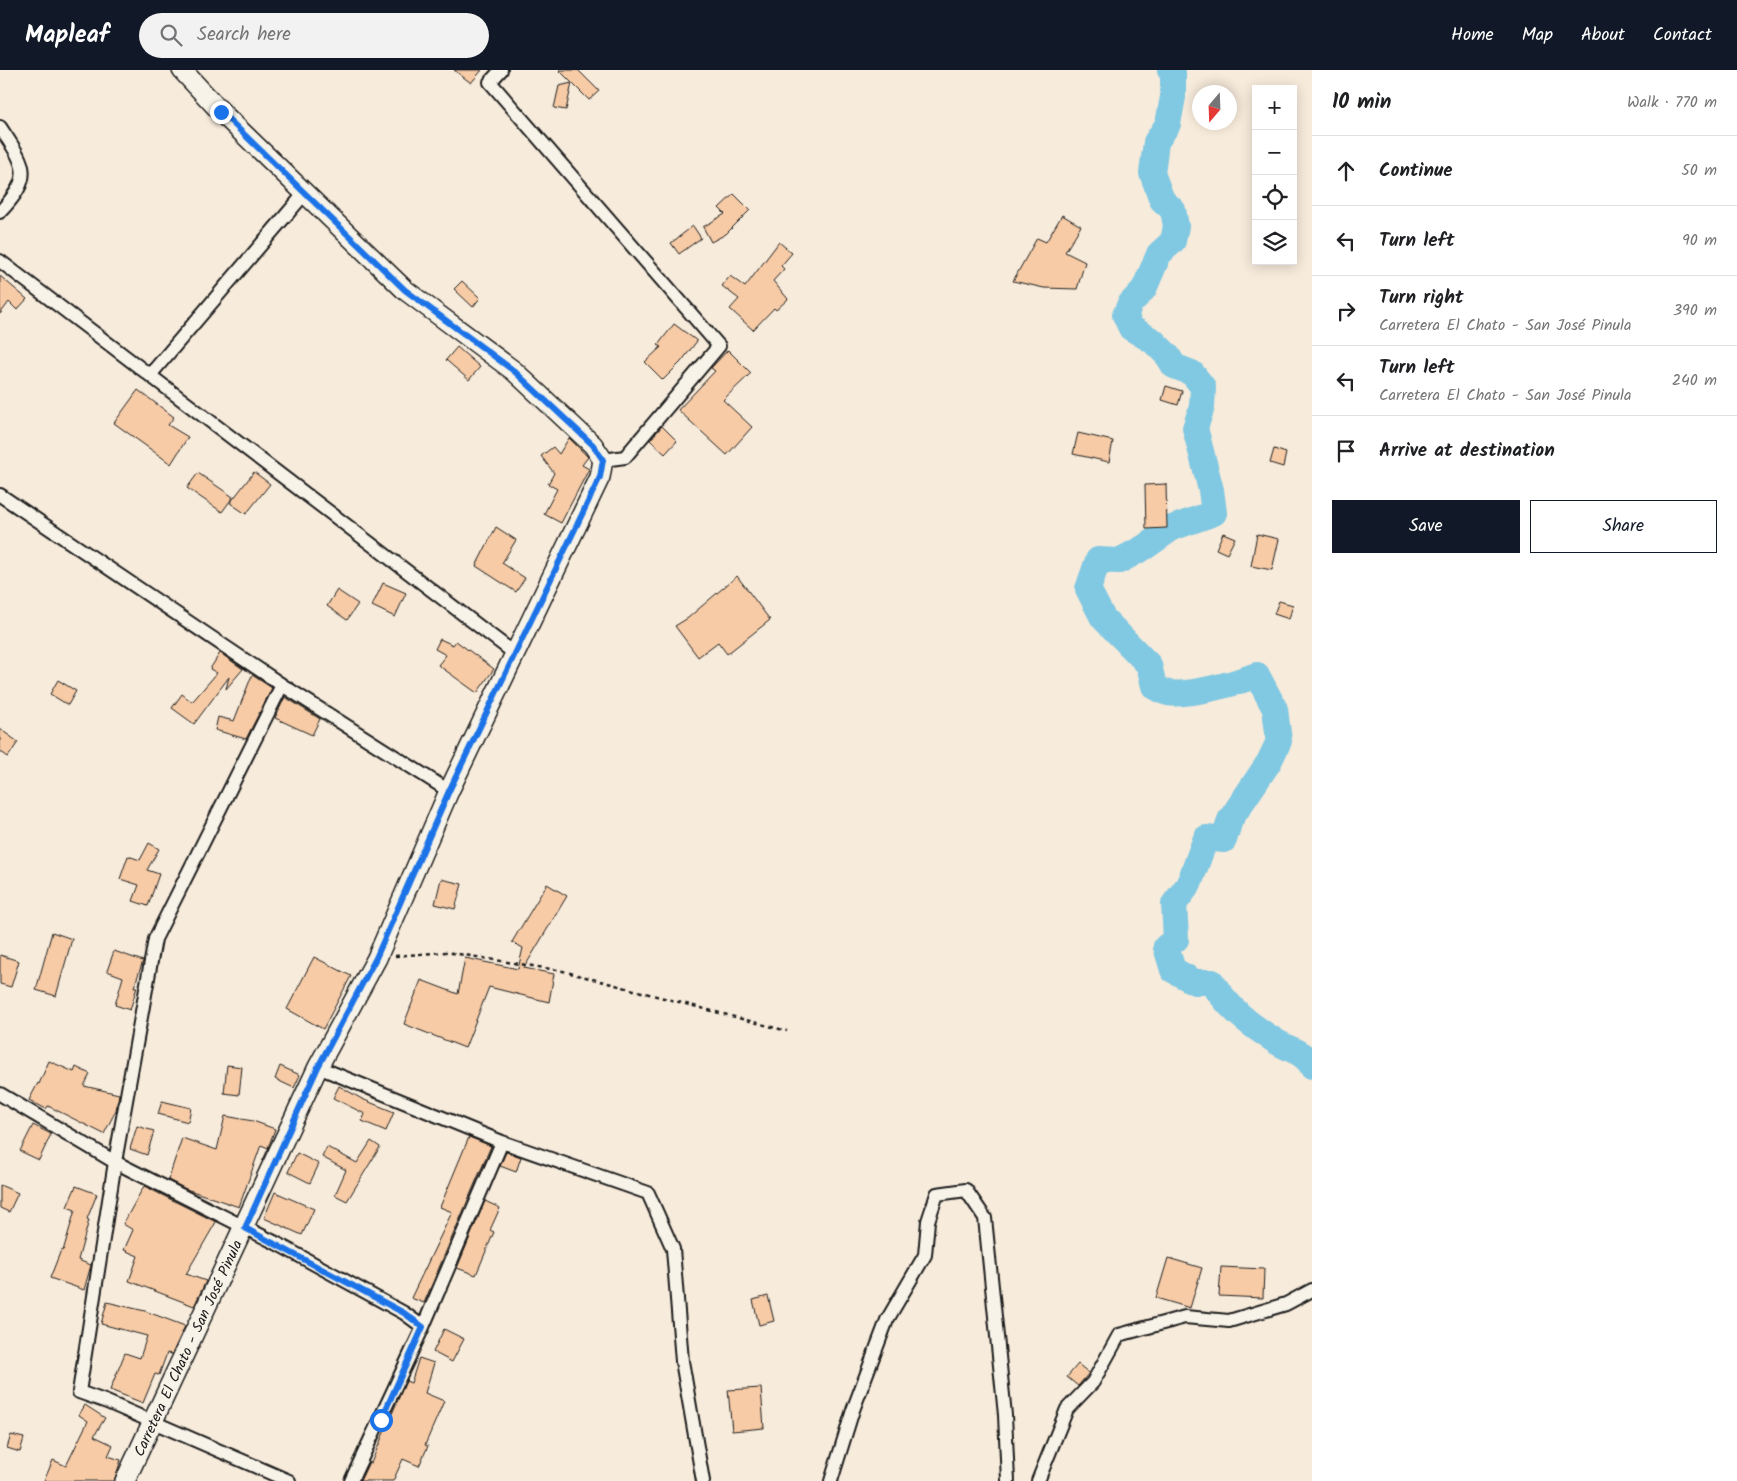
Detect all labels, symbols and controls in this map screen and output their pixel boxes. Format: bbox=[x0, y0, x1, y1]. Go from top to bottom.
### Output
search box bbox=[139, 13, 489, 58]
text: Mapleaf bbox=[25, 16, 109, 55]
text: Search here bbox=[197, 20, 291, 50]
icon: search bbox=[157, 21, 185, 49]
text: Home bbox=[1451, 21, 1494, 50]
text: Map bbox=[1522, 21, 1553, 50]
text: About bbox=[1581, 21, 1625, 50]
text: Contact bbox=[1653, 21, 1712, 50]
north arrow bbox=[1192, 85, 1237, 130]
map controls bbox=[1252, 85, 1297, 265]
button: + bbox=[1252, 85, 1297, 130]
text: 10 min bbox=[1332, 86, 1392, 119]
text: Walk · 770 m bbox=[1627, 90, 1717, 115]
route end bbox=[210, 101, 233, 124]
button: − bbox=[1252, 130, 1297, 175]
text: Continue bbox=[1379, 156, 1452, 186]
icon: ahead bbox=[1332, 157, 1360, 185]
text: 50 m bbox=[1681, 158, 1717, 183]
button: locate bbox=[1252, 175, 1297, 220]
button: layers bbox=[1252, 220, 1297, 265]
text: Turn left bbox=[1379, 226, 1454, 256]
icon: left bbox=[1332, 227, 1360, 255]
text: 90 m bbox=[1682, 228, 1717, 253]
text: Turn right bbox=[1379, 283, 1464, 313]
icon: right bbox=[1332, 297, 1360, 325]
text: 390 m bbox=[1673, 298, 1717, 323]
text: Carretera El Chato - San José Pinula bbox=[1379, 313, 1632, 338]
text: Turn left bbox=[1379, 353, 1454, 383]
icon: left bbox=[1332, 367, 1360, 395]
text: 240 m bbox=[1672, 368, 1717, 393]
text: Carretera El Chato - San José Pinula bbox=[1379, 383, 1632, 408]
text: Arrive at destination bbox=[1379, 436, 1555, 466]
icon: arrive bbox=[1332, 437, 1360, 465]
button: Save bbox=[1332, 500, 1520, 553]
button: Share bbox=[1530, 500, 1717, 553]
street label: Carretera El Chato - San José Pinula bbox=[128, 1236, 250, 1461]
route start bbox=[370, 1409, 393, 1432]

